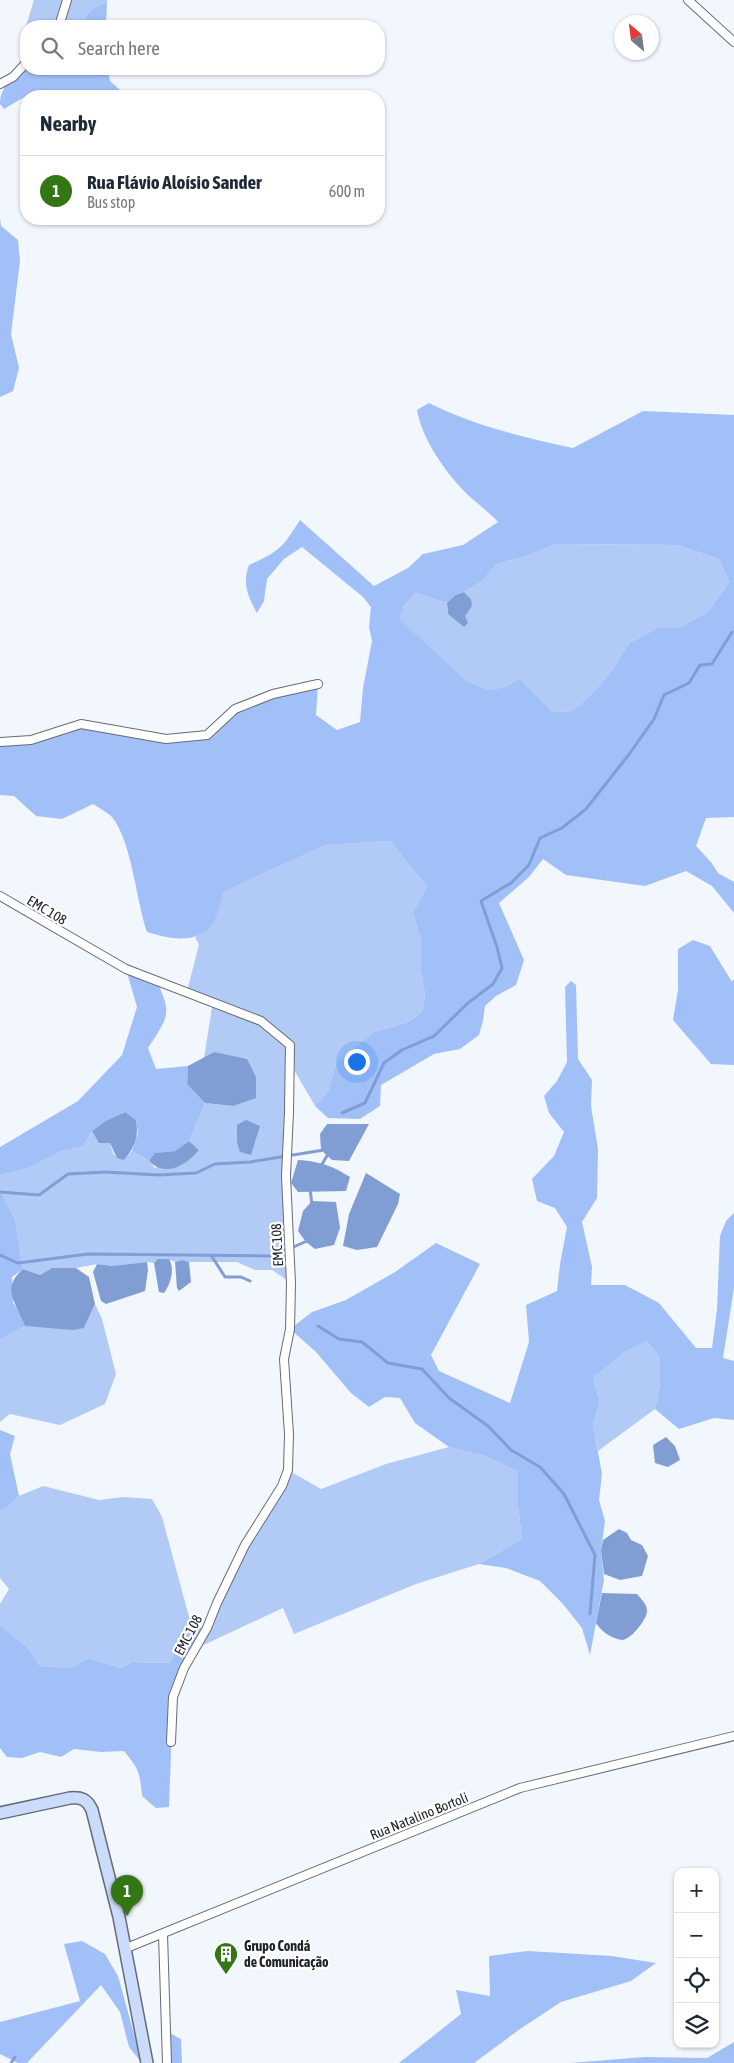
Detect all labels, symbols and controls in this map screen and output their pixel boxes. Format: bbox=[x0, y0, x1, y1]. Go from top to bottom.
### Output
north arrow bbox=[614, 15, 659, 60]
search box bbox=[20, 20, 385, 75]
icon: search bbox=[38, 34, 66, 62]
text: Search here bbox=[78, 37, 160, 59]
text: Nearby bbox=[40, 111, 96, 135]
text: Rua Flávio Aloísio Sander bbox=[87, 171, 262, 193]
text: 1 bbox=[52, 182, 60, 200]
text: 600 m bbox=[329, 182, 365, 200]
text: Bus stop bbox=[87, 193, 135, 211]
street label: EMC 108 bbox=[24, 892, 70, 928]
your location bbox=[344, 1049, 370, 1075]
street label: EMC 108 bbox=[268, 1223, 286, 1267]
street label: EMC 108 bbox=[171, 1612, 205, 1658]
street label: Rua Natalino Bortoli bbox=[368, 1789, 470, 1843]
map controls bbox=[674, 1868, 719, 2048]
button: + bbox=[674, 1868, 719, 1913]
pin: 1 bbox=[111, 1875, 143, 1916]
button: − bbox=[674, 1913, 719, 1958]
place label: Grupo Condá de Comunicação bbox=[244, 1938, 329, 1970]
building icon: Grupo Condá de Comunicação bbox=[213, 1941, 239, 1975]
button: locate bbox=[674, 1958, 719, 2003]
button: layers bbox=[674, 2003, 719, 2048]

